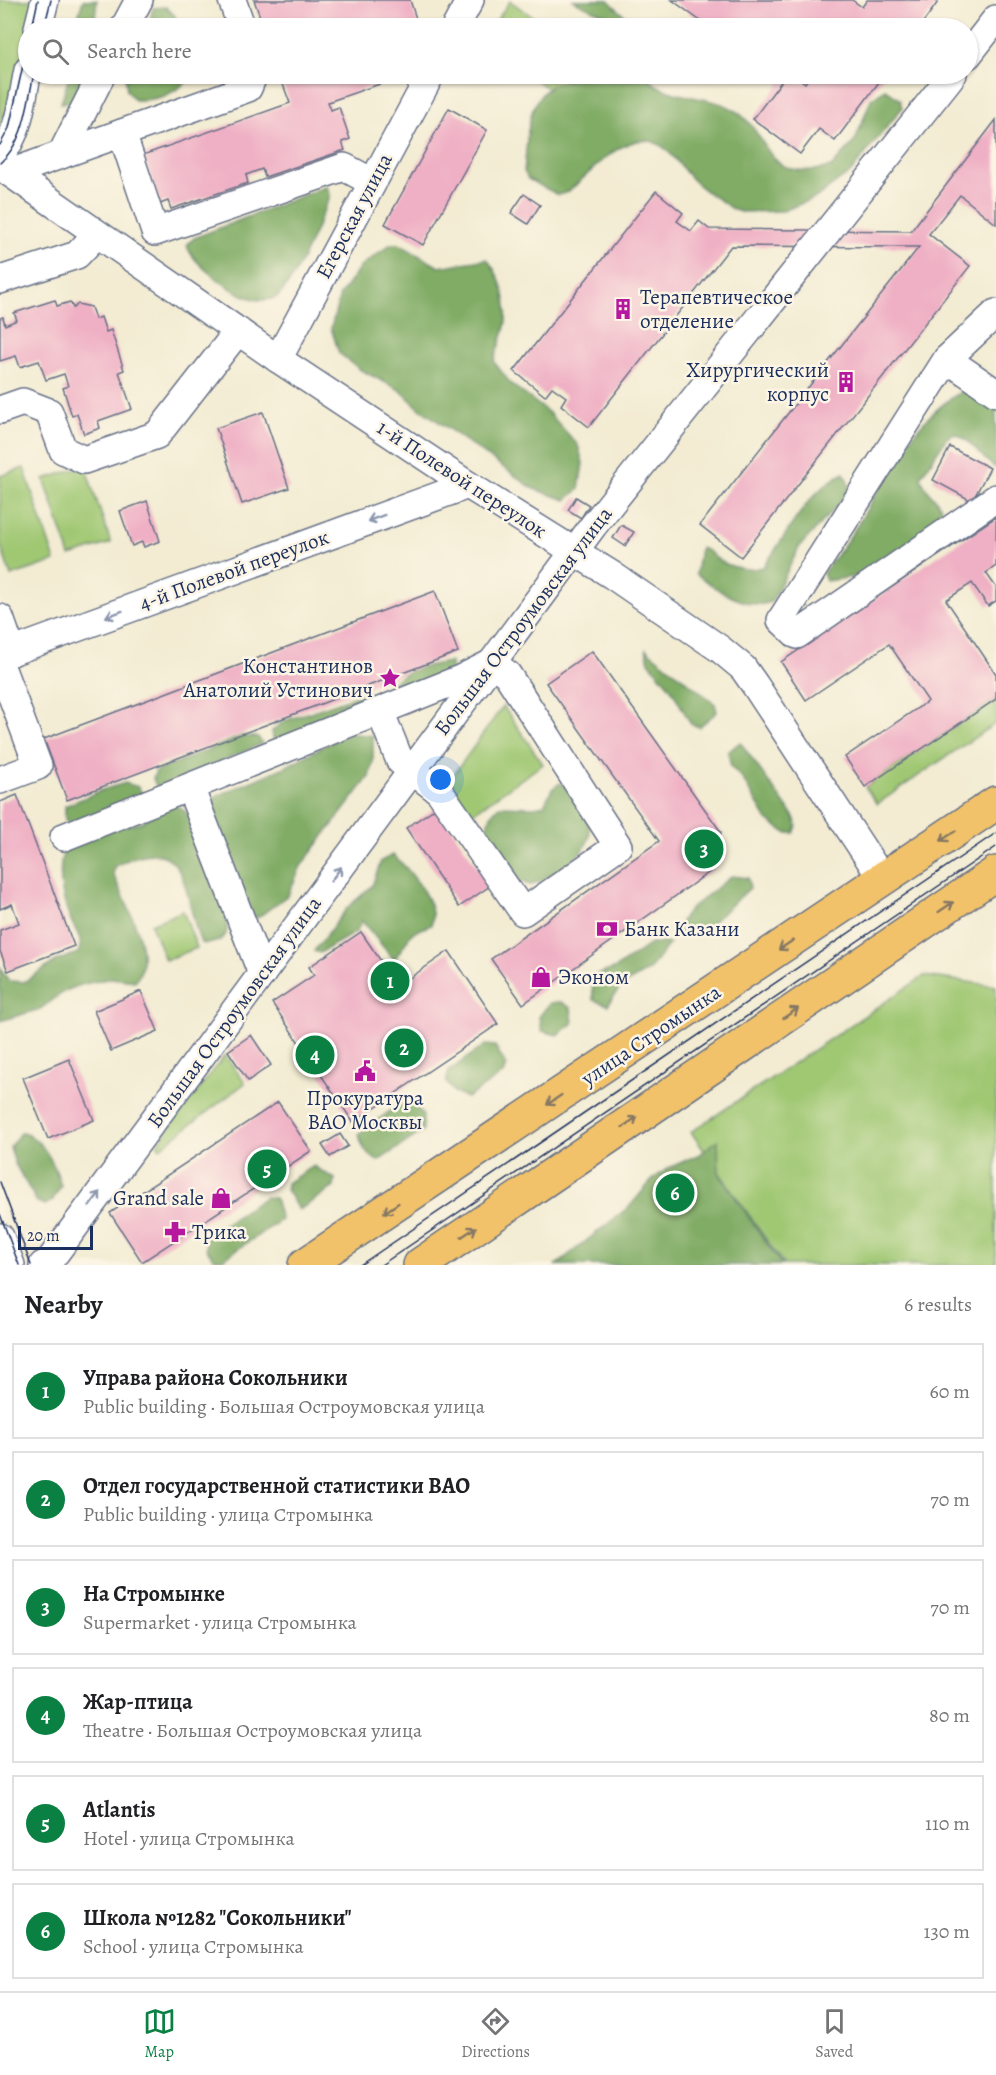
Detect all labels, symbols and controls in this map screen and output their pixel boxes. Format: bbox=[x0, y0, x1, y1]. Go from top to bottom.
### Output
search box bbox=[18, 18, 978, 84]
icon: search bbox=[39, 35, 72, 68]
text: Search here bbox=[87, 36, 192, 66]
street label: Егерская улица bbox=[309, 148, 399, 284]
place label: Терапевтическое отделение bbox=[640, 283, 793, 335]
building icon: Терапевтическое отделение bbox=[611, 297, 635, 321]
place label: Хирургический корпус bbox=[686, 356, 829, 408]
building icon: Хирургический корпус bbox=[834, 370, 858, 394]
street label: 1-й Полевой переулок bbox=[372, 413, 552, 545]
street label: Большая Остроумовская улица bbox=[428, 501, 618, 741]
one-way arrow bbox=[367, 514, 386, 525]
street label: 4-й Полевой переулок bbox=[135, 523, 333, 617]
one-way arrow bbox=[105, 610, 124, 621]
place label: Константинов Анатолий Устинович bbox=[183, 652, 373, 704]
place icon: Константинов Анатолий Устинович bbox=[378, 666, 402, 690]
your location bbox=[426, 765, 455, 794]
pin: 3 bbox=[684, 826, 724, 872]
one-way arrow bbox=[940, 830, 956, 842]
one-way arrow bbox=[330, 866, 342, 882]
street label: Большая Остроумовская улица bbox=[141, 890, 328, 1133]
one-way arrow bbox=[937, 901, 954, 913]
place label: Банк Казани bbox=[624, 915, 740, 943]
bank icon: Банк Казани bbox=[595, 917, 619, 941]
one-way arrow bbox=[778, 939, 795, 951]
pin: 1 bbox=[370, 958, 410, 1004]
place label: Эконом bbox=[558, 963, 629, 991]
shop icon: Эконом bbox=[529, 965, 553, 989]
street label: улица Стромынка bbox=[575, 978, 726, 1093]
one-way arrow bbox=[783, 1007, 799, 1019]
pin: 2 bbox=[384, 1026, 424, 1070]
pin: 4 bbox=[296, 1032, 334, 1078]
public building icon: Прокуратура ВАО Москвы bbox=[353, 1059, 377, 1083]
place label: Прокуратура ВАО Москвы bbox=[306, 1084, 424, 1136]
one-way arrow bbox=[545, 1093, 562, 1106]
one-way arrow bbox=[621, 1116, 638, 1128]
pin: 5 bbox=[248, 1146, 286, 1192]
pin: 6 bbox=[656, 1170, 694, 1216]
place label: Grand sale bbox=[113, 1184, 204, 1212]
shop icon: Grand sale bbox=[209, 1186, 233, 1210]
one-way arrow bbox=[89, 1192, 102, 1208]
one-way arrow bbox=[384, 1202, 400, 1214]
place label: Трика bbox=[192, 1218, 247, 1246]
pharmacy icon: Трика bbox=[163, 1220, 187, 1244]
scale bar bbox=[18, 1223, 93, 1250]
text: 20 m bbox=[27, 1225, 60, 1247]
one-way arrow bbox=[460, 1226, 477, 1238]
text: Nearby bbox=[24, 1287, 103, 1322]
text: 6 results bbox=[904, 1291, 972, 1318]
text: Управа района Сокольники bbox=[83, 1363, 348, 1393]
text: 1 bbox=[42, 1378, 49, 1405]
text: 60 m bbox=[930, 1378, 970, 1405]
text: Public building · Большая Остроумовская улица bbox=[83, 1393, 485, 1420]
text: Отдел государственной статистики ВАО bbox=[83, 1471, 470, 1501]
text: 2 bbox=[41, 1486, 50, 1513]
text: 70 m bbox=[930, 1486, 970, 1513]
text: Public building · улица Стромынка bbox=[83, 1501, 373, 1528]
text: На Стромынке bbox=[83, 1579, 225, 1609]
text: 3 bbox=[41, 1594, 50, 1621]
text: 70 m bbox=[930, 1594, 970, 1621]
text: Supermarket · улица Стромынка bbox=[83, 1609, 357, 1636]
text: Жар-птица bbox=[83, 1687, 193, 1717]
text: 4 bbox=[41, 1702, 50, 1729]
text: 80 m bbox=[929, 1702, 970, 1729]
text: Theatre · Большая Остроумовская улица bbox=[83, 1717, 422, 1744]
text: Atlantis bbox=[83, 1795, 156, 1825]
text: 5 bbox=[41, 1810, 50, 1837]
text: 110 m bbox=[925, 1810, 970, 1837]
text: Hotel · улица Стромынка bbox=[83, 1825, 295, 1852]
text: Школа №1282 "Сокольники" bbox=[83, 1903, 352, 1933]
text: 6 bbox=[41, 1918, 50, 1945]
text: 130 m bbox=[924, 1918, 970, 1945]
text: School · улица Стромынка bbox=[83, 1933, 304, 1960]
tab: Map bbox=[143, 2005, 176, 2063]
tab: Directions bbox=[461, 2005, 530, 2063]
tab: Saved bbox=[815, 2005, 853, 2063]

